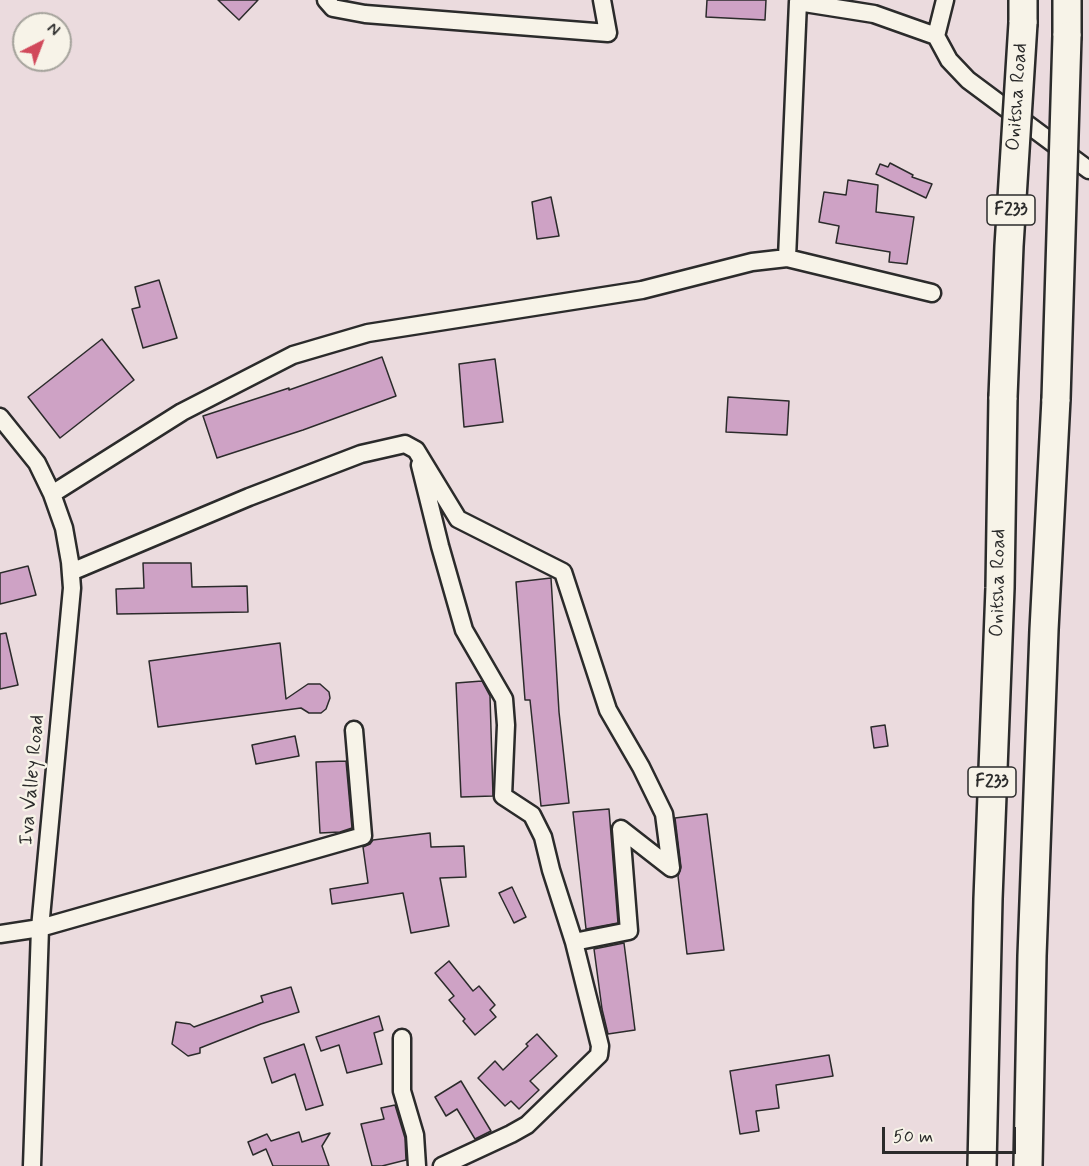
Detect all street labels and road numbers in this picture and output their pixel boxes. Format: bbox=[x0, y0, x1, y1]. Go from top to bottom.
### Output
street label: Onitsha Road bbox=[1002, 42, 1034, 152]
road number: F233 bbox=[987, 195, 1035, 225]
street label: Onitsha Road bbox=[986, 529, 1012, 637]
street label: Iva Valley Road bbox=[15, 714, 51, 846]
road number: F233 bbox=[968, 767, 1016, 797]

